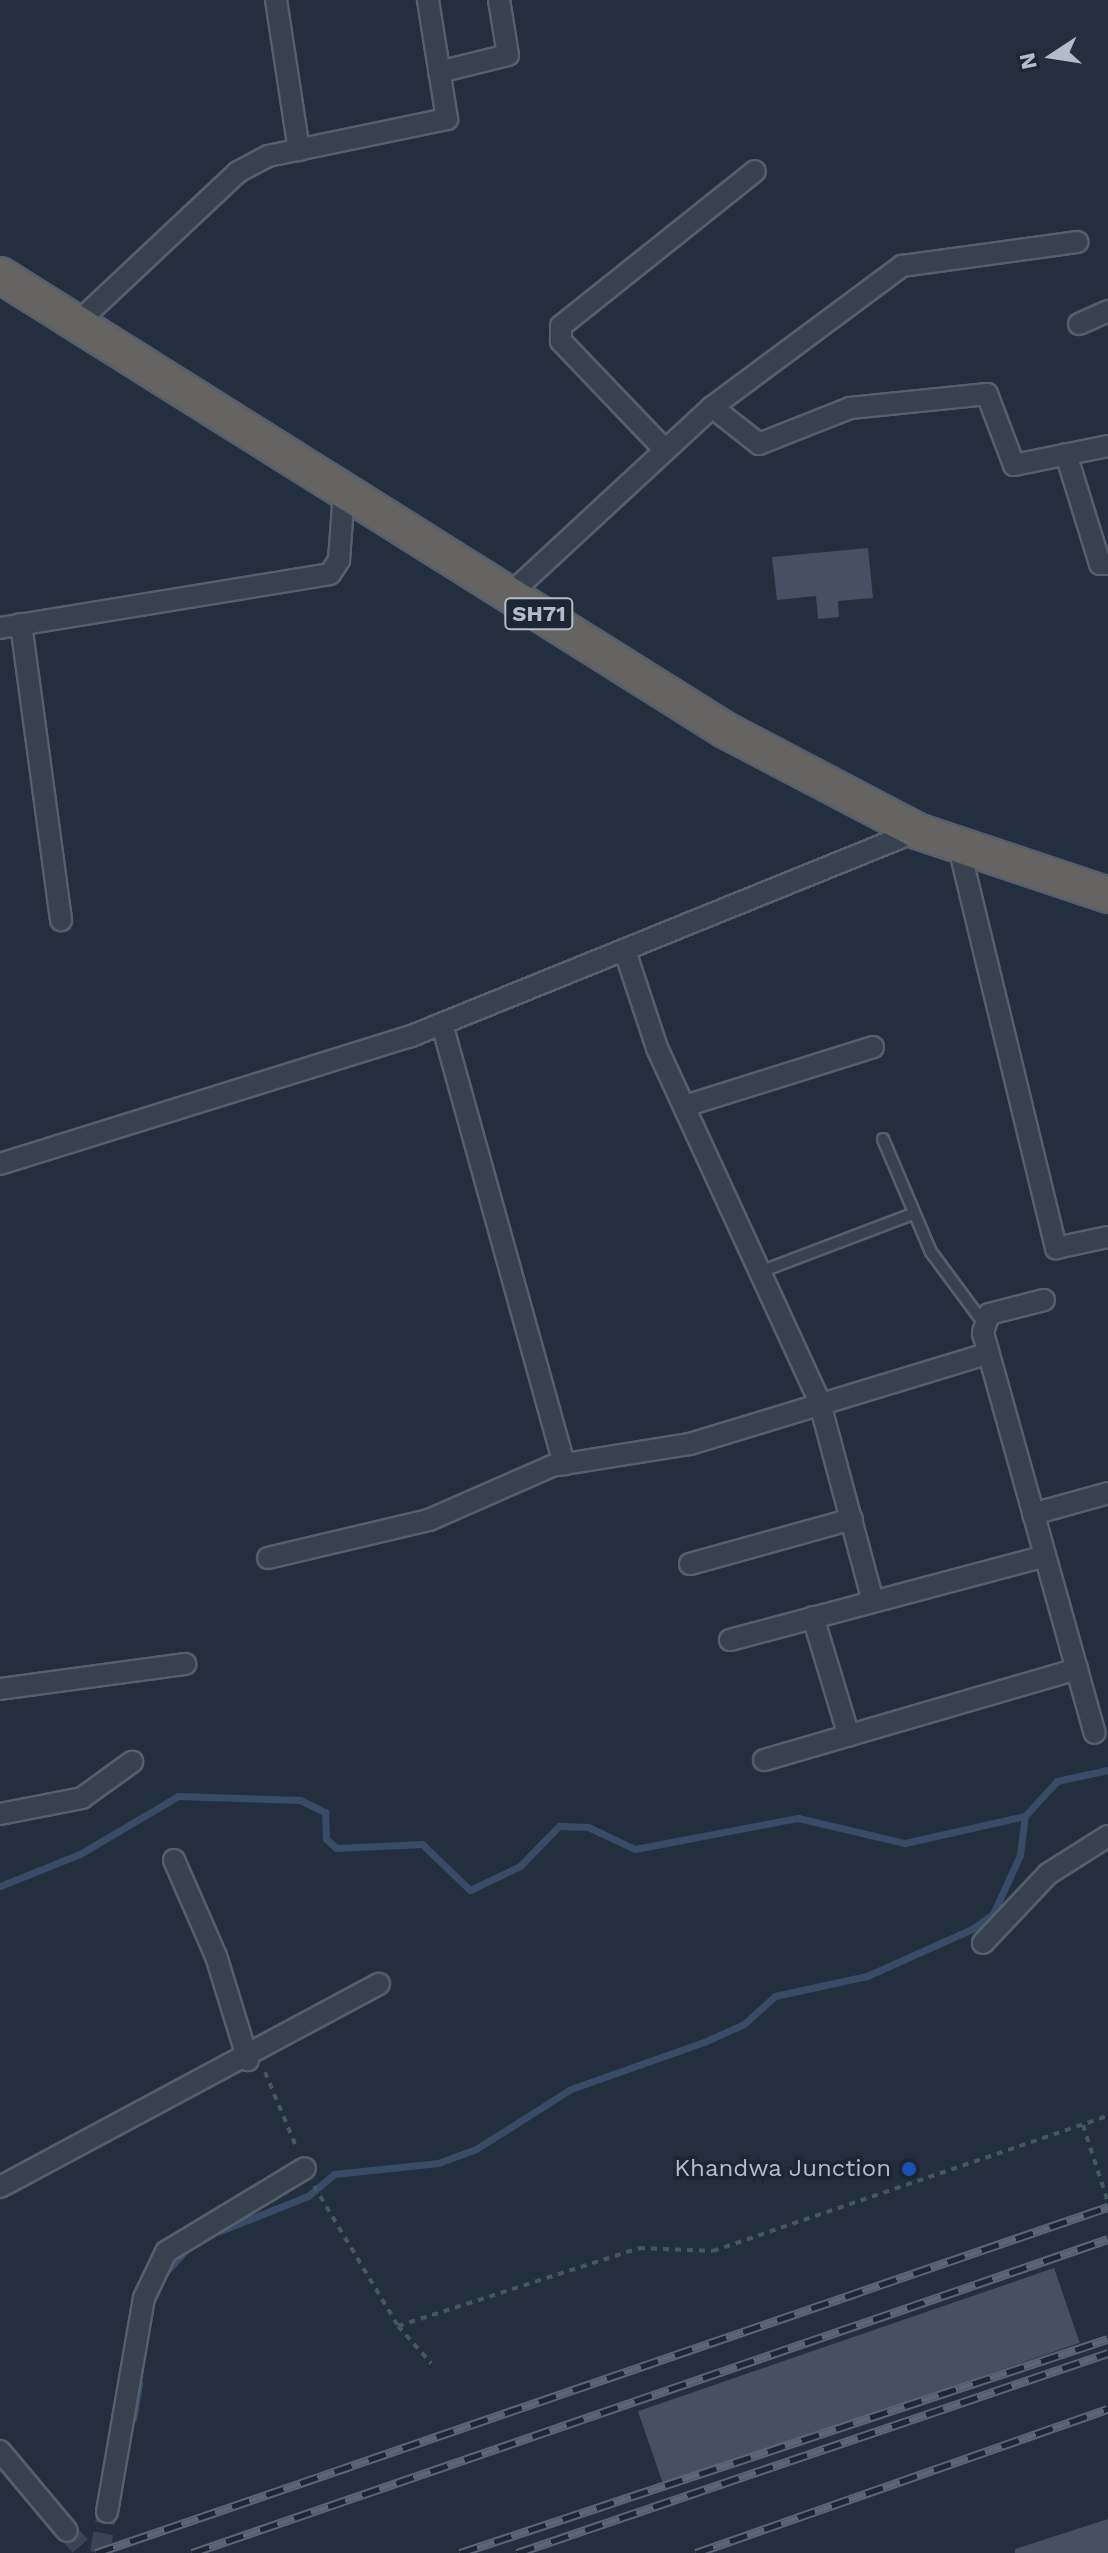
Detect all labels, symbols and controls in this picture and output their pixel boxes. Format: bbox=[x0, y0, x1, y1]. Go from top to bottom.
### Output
north arrow bbox=[1012, 16, 1092, 96]
text: N bbox=[1014, 51, 1042, 72]
road number: SH71 bbox=[503, 596, 575, 632]
place label: Khandwa Junction bbox=[673, 2155, 891, 2183]
marker: Khandwa Junction bbox=[898, 2158, 920, 2180]

